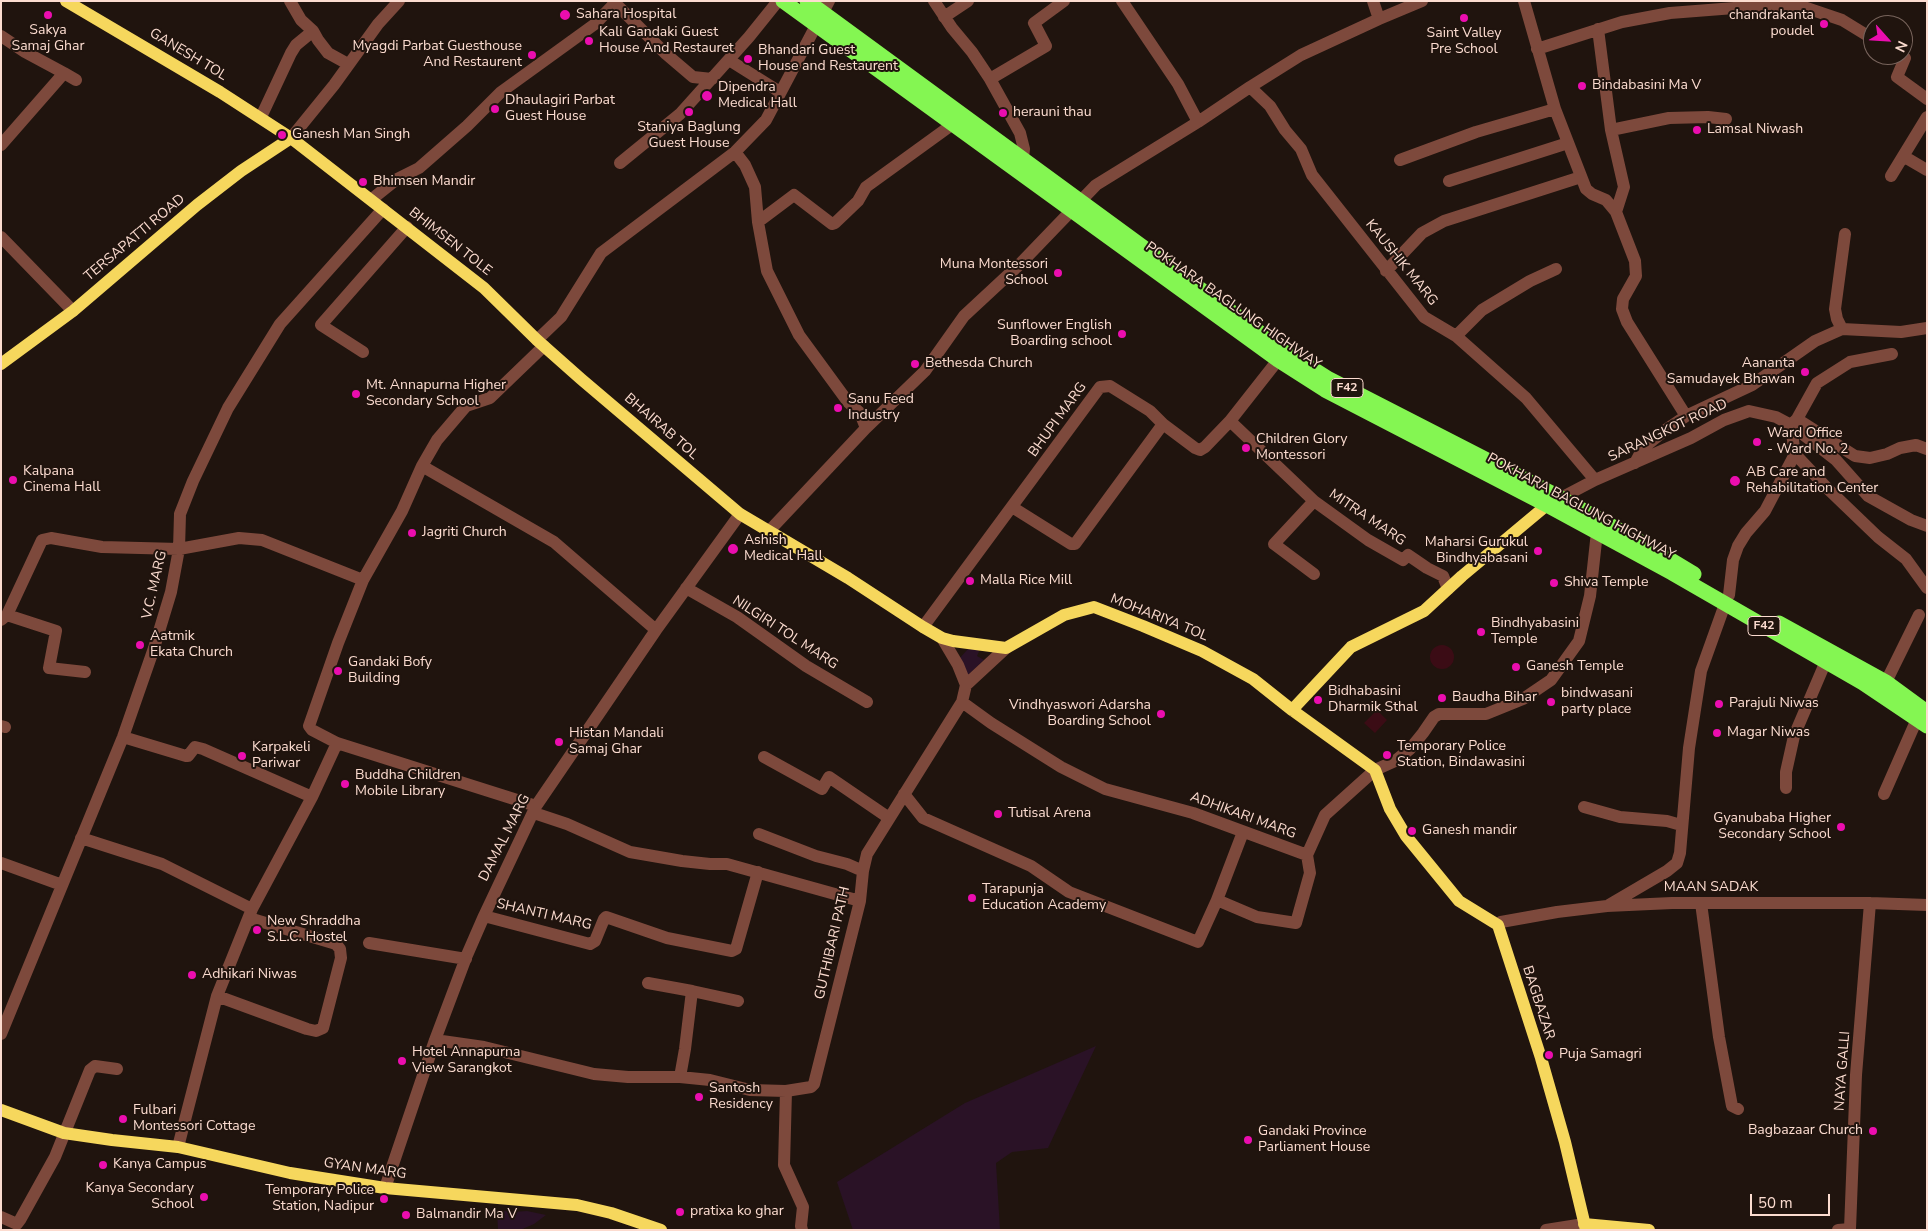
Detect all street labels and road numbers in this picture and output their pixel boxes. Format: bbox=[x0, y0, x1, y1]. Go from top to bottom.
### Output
street label: GANESH TOL bbox=[146, 25, 230, 85]
street label: TERSAPATTI ROAD bbox=[81, 191, 189, 285]
street label: BHIMSEN TOLE bbox=[405, 204, 495, 280]
street label: KAUSHIK MARG bbox=[1361, 217, 1441, 309]
street label: POKHARA BAGLUNG HIGHWAY bbox=[1142, 239, 1324, 373]
road number: F42 bbox=[1331, 378, 1363, 398]
street label: BHUPI MARG bbox=[1025, 379, 1091, 461]
street label: BHAIRAB TOL bbox=[621, 390, 701, 464]
street label: SARANGKOT ROAD bbox=[1606, 396, 1730, 466]
street label: POKHARA BAGLUNG HIGHWAY bbox=[1484, 450, 1678, 564]
street label: MITRA MARG bbox=[1326, 486, 1408, 550]
street label: V.C. MARG bbox=[139, 549, 171, 621]
street label: MOHARIYA TOL bbox=[1108, 591, 1210, 645]
street label: NILGIRI TOL MARG bbox=[729, 593, 841, 673]
road number: F42 bbox=[1748, 616, 1780, 636]
street label: ADHIKARI MARG bbox=[1188, 789, 1298, 843]
street label: DAMAL MARG bbox=[476, 792, 534, 884]
street label: MAAN SADAK bbox=[1664, 880, 1758, 896]
street label: GUTHIBARI PATH bbox=[812, 885, 854, 1001]
street label: SHANTI MARG bbox=[495, 896, 593, 934]
street label: BAGBAZAR bbox=[1518, 964, 1558, 1042]
street label: NAYA GALLI bbox=[1832, 1030, 1854, 1112]
street label: GYAN MARG bbox=[323, 1155, 407, 1183]

